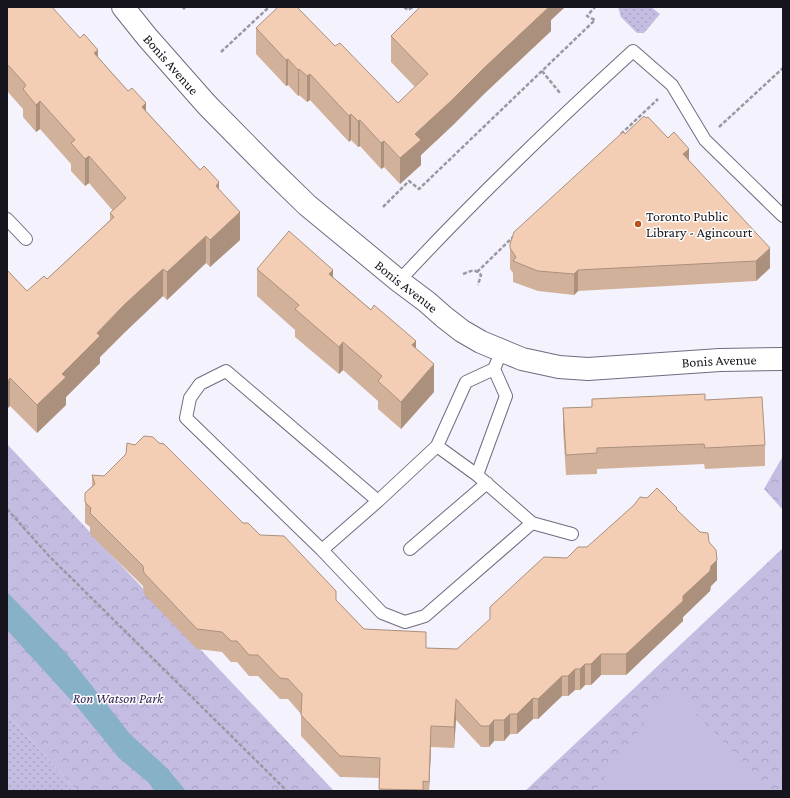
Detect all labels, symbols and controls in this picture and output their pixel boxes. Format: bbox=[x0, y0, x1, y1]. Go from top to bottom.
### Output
street label: Bonis Avenue bbox=[140, 31, 202, 98]
place label: Toronto Public Library - Agincourt bbox=[646, 208, 753, 240]
marker: Toronto Public Library - Agincourt bbox=[633, 219, 643, 229]
street label: Bonis Avenue bbox=[372, 257, 441, 316]
street label: Bonis Avenue bbox=[681, 351, 757, 371]
park label: Ron Watson Park bbox=[73, 690, 164, 706]

